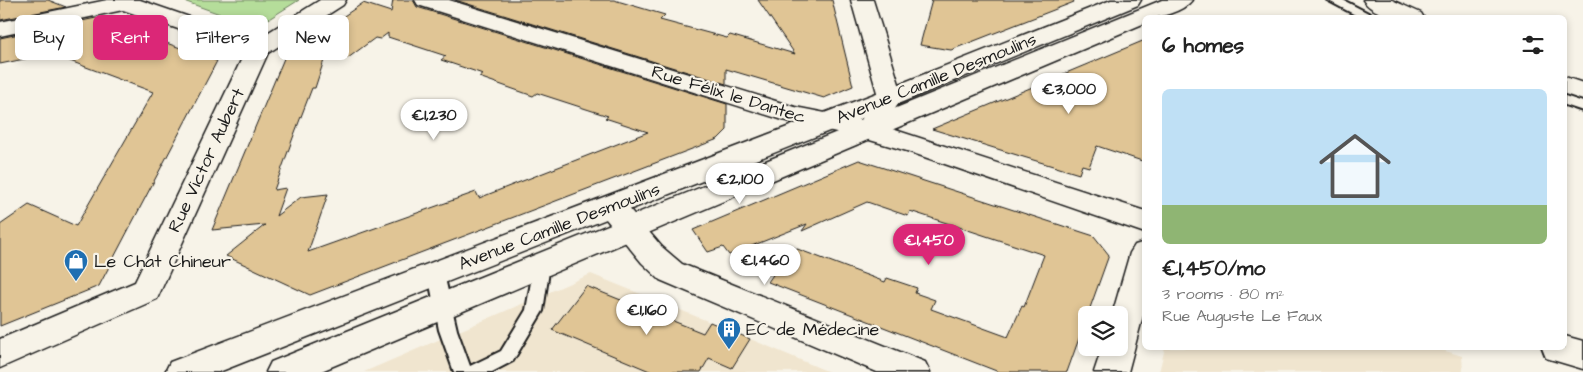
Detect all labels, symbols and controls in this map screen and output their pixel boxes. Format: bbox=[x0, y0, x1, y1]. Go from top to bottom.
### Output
chip: Buy bbox=[15, 15, 83, 60]
chip: Rent bbox=[93, 15, 168, 60]
chip: Filters bbox=[178, 15, 268, 60]
chip: New bbox=[278, 15, 349, 60]
street label: Avenue Camille Desmoulins bbox=[832, 27, 1040, 130]
text: 6 homes bbox=[1162, 31, 1244, 60]
icon: filters bbox=[1519, 31, 1547, 59]
street label: Rue Félix le Dantec bbox=[649, 59, 809, 130]
pin: €3,000 bbox=[1028, 72, 1110, 115]
text: €3,000 bbox=[1042, 78, 1096, 100]
street label: Rue Victor Aubert bbox=[162, 83, 251, 236]
pin: €1,230 bbox=[393, 98, 475, 141]
text: €1,230 bbox=[412, 104, 457, 126]
icon: home bbox=[1310, 121, 1400, 211]
pin: €2,100 bbox=[699, 162, 781, 205]
text: €2,100 bbox=[717, 168, 763, 190]
street label: Avenue Camille Desmoulins bbox=[455, 176, 664, 277]
pin: €1,450 bbox=[888, 224, 970, 266]
text: €1,450 bbox=[904, 229, 954, 251]
pin: €1,460 bbox=[724, 244, 806, 286]
shop icon: Le Chat Chineur bbox=[63, 248, 89, 282]
place label: Le Chat Chineur bbox=[94, 249, 231, 274]
text: €1,460 bbox=[741, 249, 789, 271]
text: €1,450/mo bbox=[1162, 254, 1265, 283]
text: 3 rooms · 80 m² bbox=[1162, 283, 1284, 305]
pin: €1,160 bbox=[606, 294, 688, 336]
text: €1,160 bbox=[627, 299, 667, 321]
text: Rue Auguste Le Faux bbox=[1162, 305, 1322, 327]
map controls bbox=[1078, 306, 1128, 356]
button: layers bbox=[1078, 306, 1128, 356]
building icon: EC de Médecine bbox=[716, 316, 742, 350]
place label: EC de Médecine bbox=[746, 317, 879, 342]

